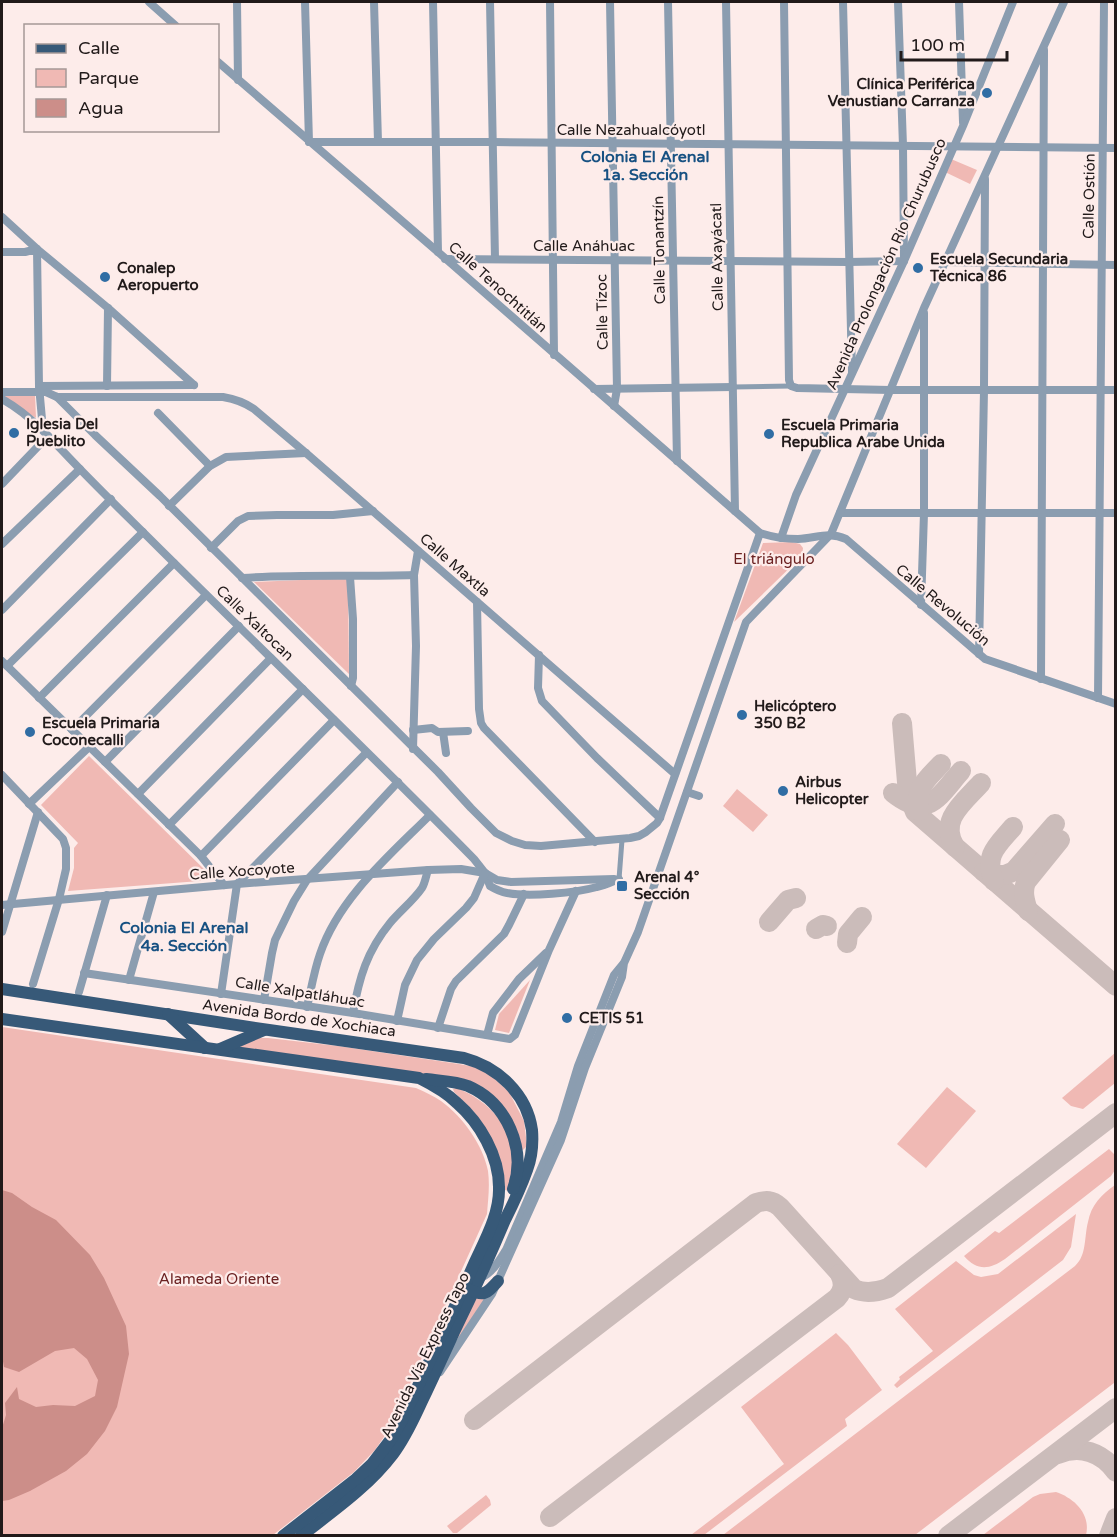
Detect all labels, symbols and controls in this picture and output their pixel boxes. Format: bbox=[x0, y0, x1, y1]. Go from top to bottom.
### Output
legend bbox=[24, 24, 219, 132]
scale bar bbox=[901, 24, 1008, 62]
text: 100 m bbox=[910, 34, 965, 56]
text: Calle bbox=[78, 37, 120, 59]
text: Parque bbox=[78, 67, 139, 89]
place label: Clínica Periférica Venustiano Carranza bbox=[828, 75, 975, 110]
marker: Clínica Periférica Venustiano Carranza bbox=[980, 86, 994, 100]
text: Agua bbox=[78, 97, 124, 119]
street label: Calle Nezahualcóyotl bbox=[557, 121, 705, 139]
street label: Avenida Prolongación Río Churubusco bbox=[822, 135, 950, 393]
district label: Colonia El Arenal 1a. Sección bbox=[580, 147, 710, 185]
street label: Calle Ostión bbox=[1079, 153, 1099, 239]
street label: Calle Tonantzín bbox=[649, 196, 669, 304]
street label: Calle Axayácatl bbox=[707, 203, 727, 311]
street label: Calle Anáhuac bbox=[533, 237, 635, 255]
street label: Calle Tenochtitlán bbox=[445, 238, 551, 336]
place label: Escuela Secundaria Técnica 86 bbox=[929, 250, 1068, 285]
place label: Conalep Aeropuerto bbox=[117, 259, 199, 295]
marker: Escuela Secundaria Técnica 86 bbox=[911, 261, 925, 275]
marker: Conalep Aeropuerto bbox=[98, 270, 112, 284]
street label: Calle Tízoc bbox=[592, 274, 612, 350]
place label: Iglesia Del Pueblito bbox=[26, 415, 98, 450]
place label: Escuela Primaria Republica Arabe Unida bbox=[781, 416, 945, 452]
marker: Iglesia Del Pueblito bbox=[7, 426, 21, 440]
marker: Escuela Primaria Republica Arabe Unida bbox=[762, 427, 776, 441]
street label: Calle Maxtla bbox=[416, 529, 494, 601]
park label: El triángulo bbox=[733, 550, 815, 568]
street label: Calle Revolución bbox=[892, 560, 994, 650]
street label: Calle Xaltocan bbox=[212, 581, 298, 665]
place label: Helicóptero 350 B2 bbox=[754, 697, 836, 732]
marker: Helicóptero 350 B2 bbox=[735, 708, 749, 722]
place label: Escuela Primaria Coconecalli bbox=[42, 714, 160, 749]
marker: Escuela Primaria Coconecalli bbox=[23, 725, 37, 739]
place label: Airbus Helicopter bbox=[795, 773, 869, 809]
marker: Airbus Helicopter bbox=[776, 784, 790, 798]
street label: Calle Xocoyote bbox=[189, 858, 295, 884]
place label: Arenal 4° Sección bbox=[634, 868, 700, 903]
marker: Arenal 4° Sección bbox=[615, 879, 629, 893]
district label: Colonia El Arenal 4a. Sección bbox=[119, 918, 249, 956]
street label: Calle Xalpatláhuac bbox=[234, 973, 366, 1011]
street label: Avenida Bordo de Xochiaca bbox=[201, 995, 397, 1041]
place label: CETIS 51 bbox=[579, 1009, 644, 1027]
marker: CETIS 51 bbox=[560, 1011, 574, 1025]
street label: Avenida Vía Express Tapo bbox=[377, 1269, 473, 1441]
park label: Alameda Oriente bbox=[159, 1270, 279, 1288]

